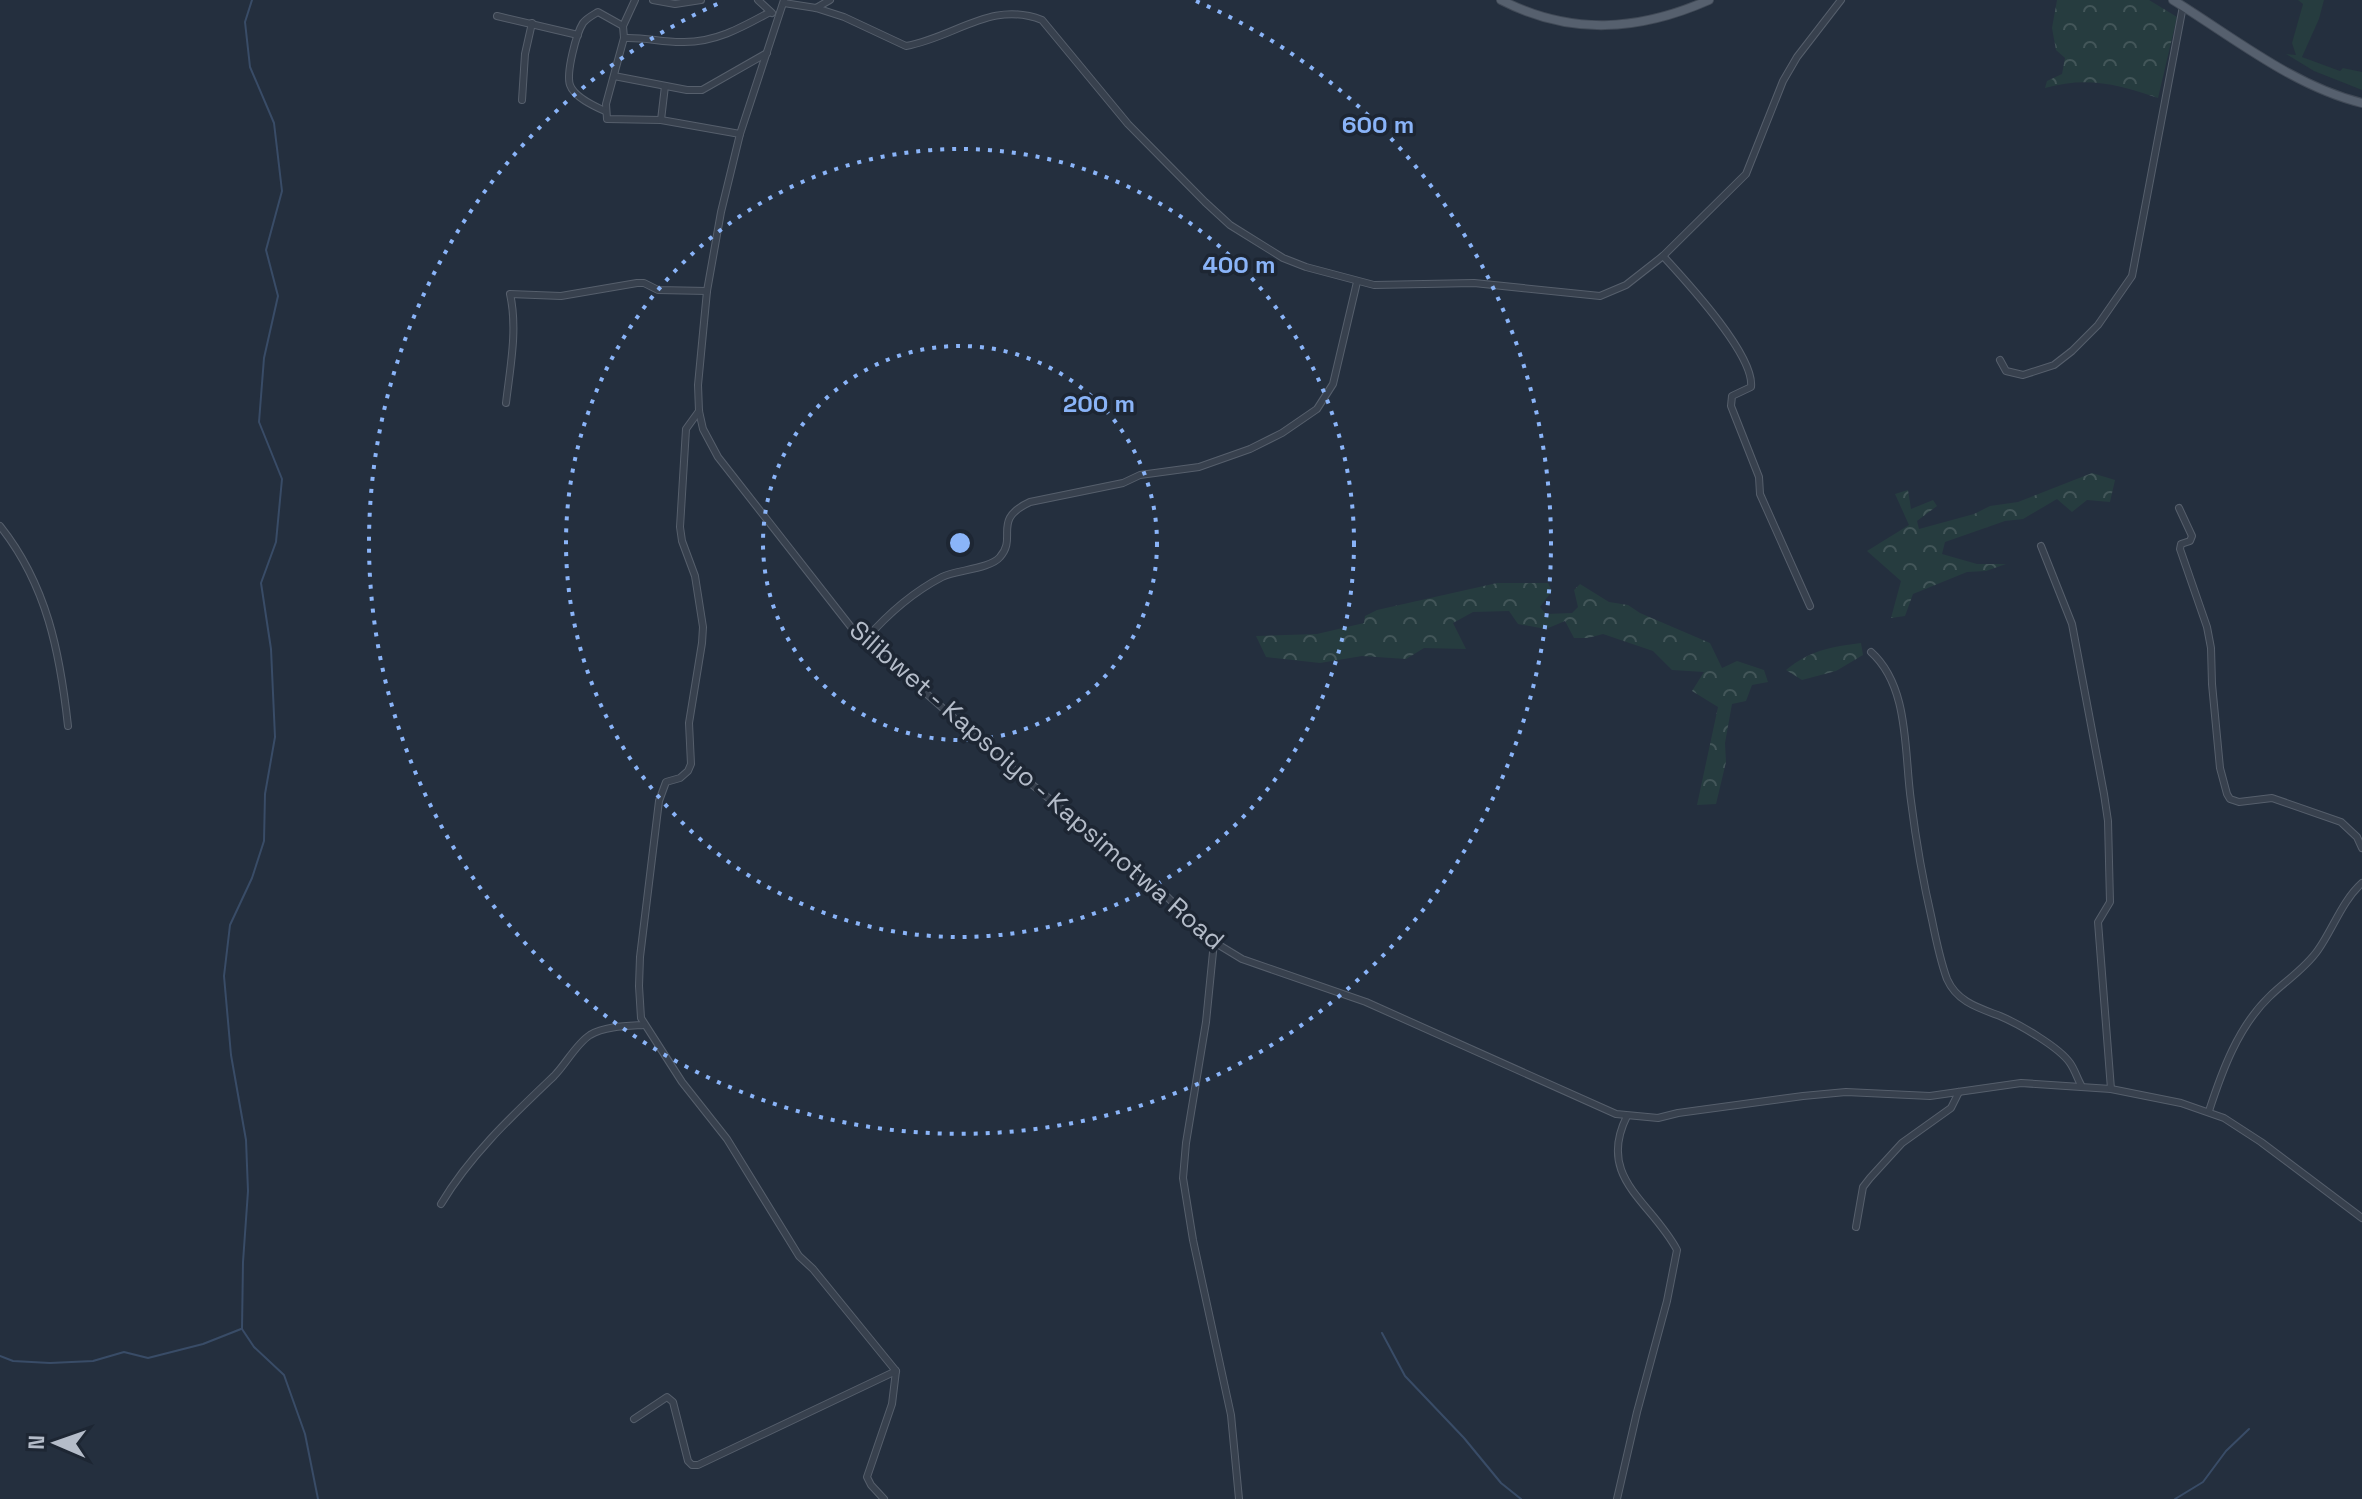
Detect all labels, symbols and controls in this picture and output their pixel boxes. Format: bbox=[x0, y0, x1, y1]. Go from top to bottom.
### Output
text: 600 m bbox=[1342, 109, 1414, 140]
text: 400 m bbox=[1203, 249, 1275, 280]
text: 200 m bbox=[1063, 388, 1135, 419]
centre of rings bbox=[946, 529, 974, 557]
street label: Silibwet - Kapsoiyo - Kapsimotwa Road bbox=[843, 613, 1231, 957]
north arrow bbox=[16, 1403, 96, 1483]
text: N bbox=[22, 1434, 50, 1450]

